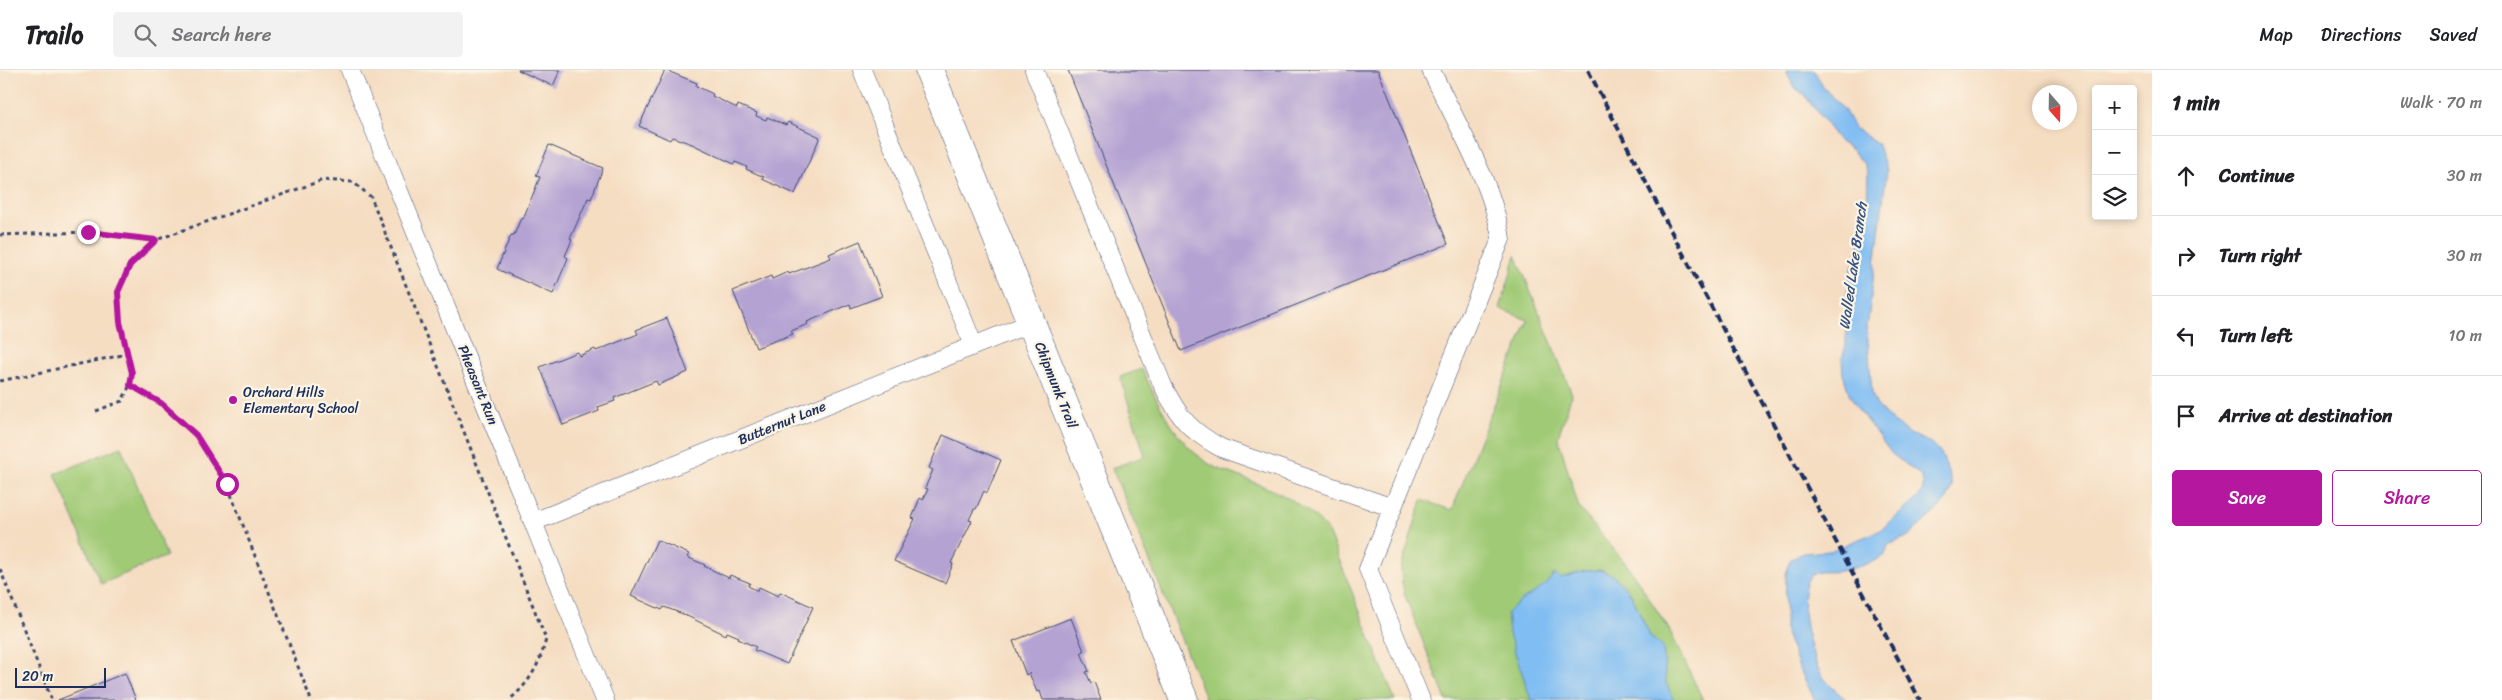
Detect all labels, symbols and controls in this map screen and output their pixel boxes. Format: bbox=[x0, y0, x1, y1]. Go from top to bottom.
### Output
search box bbox=[113, 12, 463, 57]
text: Trailo bbox=[25, 14, 83, 56]
text: Search here bbox=[171, 18, 272, 51]
text: Map bbox=[2260, 19, 2293, 51]
text: Directions bbox=[2321, 19, 2402, 51]
text: Saved bbox=[2430, 19, 2477, 51]
icon: search bbox=[131, 21, 159, 49]
text: 1 min bbox=[2172, 84, 2220, 122]
north arrow bbox=[2032, 85, 2077, 130]
map controls bbox=[2092, 85, 2137, 220]
button: + bbox=[2092, 85, 2137, 130]
text: Walk · 70 m bbox=[2400, 88, 2482, 117]
button: − bbox=[2092, 130, 2137, 175]
text: Continue bbox=[2219, 159, 2295, 192]
text: 30 m bbox=[2447, 161, 2482, 190]
icon: ahead bbox=[2172, 162, 2200, 190]
button: layers bbox=[2092, 175, 2137, 220]
water label: Walled Lake Branch bbox=[1831, 199, 1875, 331]
route end bbox=[77, 221, 100, 244]
text: Turn right bbox=[2219, 239, 2301, 272]
text: 30 m bbox=[2447, 241, 2482, 270]
icon: right bbox=[2172, 242, 2200, 270]
text: Turn left bbox=[2219, 319, 2292, 352]
text: 10 m bbox=[2449, 321, 2482, 350]
icon: left bbox=[2172, 322, 2200, 350]
street label: Chipmunk Trail bbox=[1027, 338, 1085, 433]
street label: Pheasant Run bbox=[451, 341, 506, 429]
place label: Orchard Hills Elementary School bbox=[243, 380, 360, 421]
marker: Orchard Hills Elementary School bbox=[227, 394, 239, 406]
street label: Butternut Lane bbox=[734, 394, 830, 452]
text: Arrive at destination bbox=[2219, 399, 2392, 432]
icon: arrive bbox=[2172, 402, 2200, 430]
button: Save bbox=[2172, 470, 2322, 526]
button: Share bbox=[2332, 470, 2482, 526]
route start bbox=[216, 473, 239, 496]
text: 20 m bbox=[22, 664, 53, 689]
scale bar bbox=[15, 665, 106, 688]

